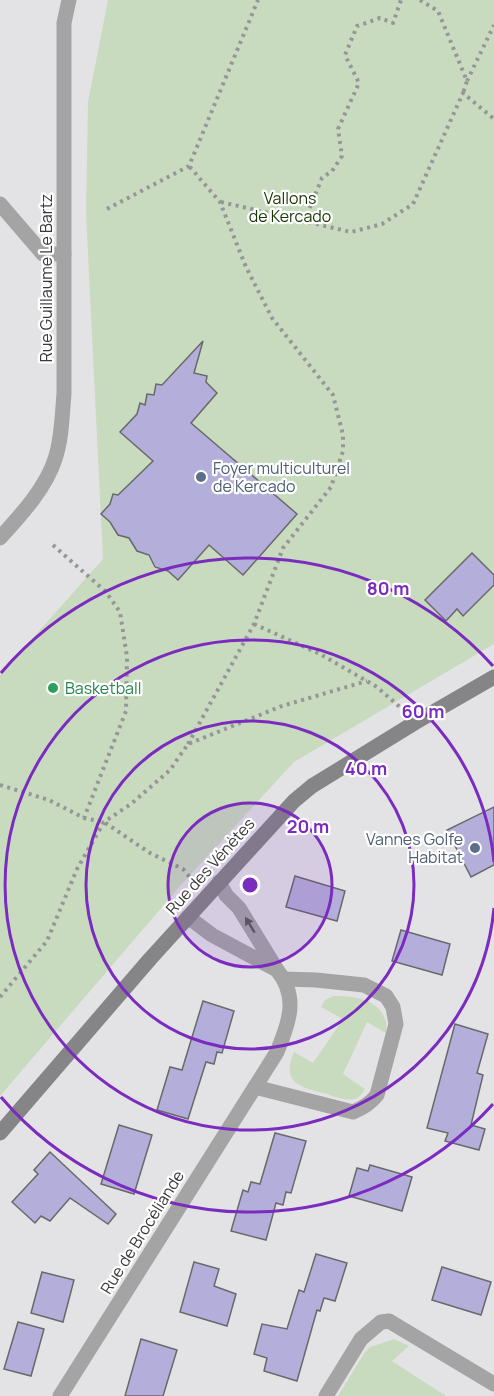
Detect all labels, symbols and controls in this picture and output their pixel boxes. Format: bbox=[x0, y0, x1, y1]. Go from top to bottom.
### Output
park label: Vallons de Kercado bbox=[249, 187, 331, 227]
street label: Rue Guillaume Le Bartz bbox=[35, 194, 57, 362]
place label: Foyer multiculturel de Kercado bbox=[213, 457, 350, 497]
marker: Foyer multiculturel de Kercado bbox=[194, 470, 208, 484]
text: 80 m bbox=[367, 576, 409, 600]
place label: Basketball bbox=[65, 677, 141, 699]
marker: Basketball bbox=[46, 681, 60, 695]
text: 60 m bbox=[402, 699, 444, 723]
text: 40 m bbox=[345, 756, 387, 780]
street label: Rue des Vénètes bbox=[161, 813, 259, 919]
text: 20 m bbox=[287, 814, 329, 838]
place label: Vannes Golfe Habitat bbox=[366, 828, 463, 868]
marker: Vannes Golfe Habitat bbox=[468, 841, 482, 855]
centre of rings bbox=[240, 875, 260, 895]
one-way arrow bbox=[244, 917, 255, 933]
street label: Rue de Brocéliande bbox=[95, 1166, 189, 1298]

